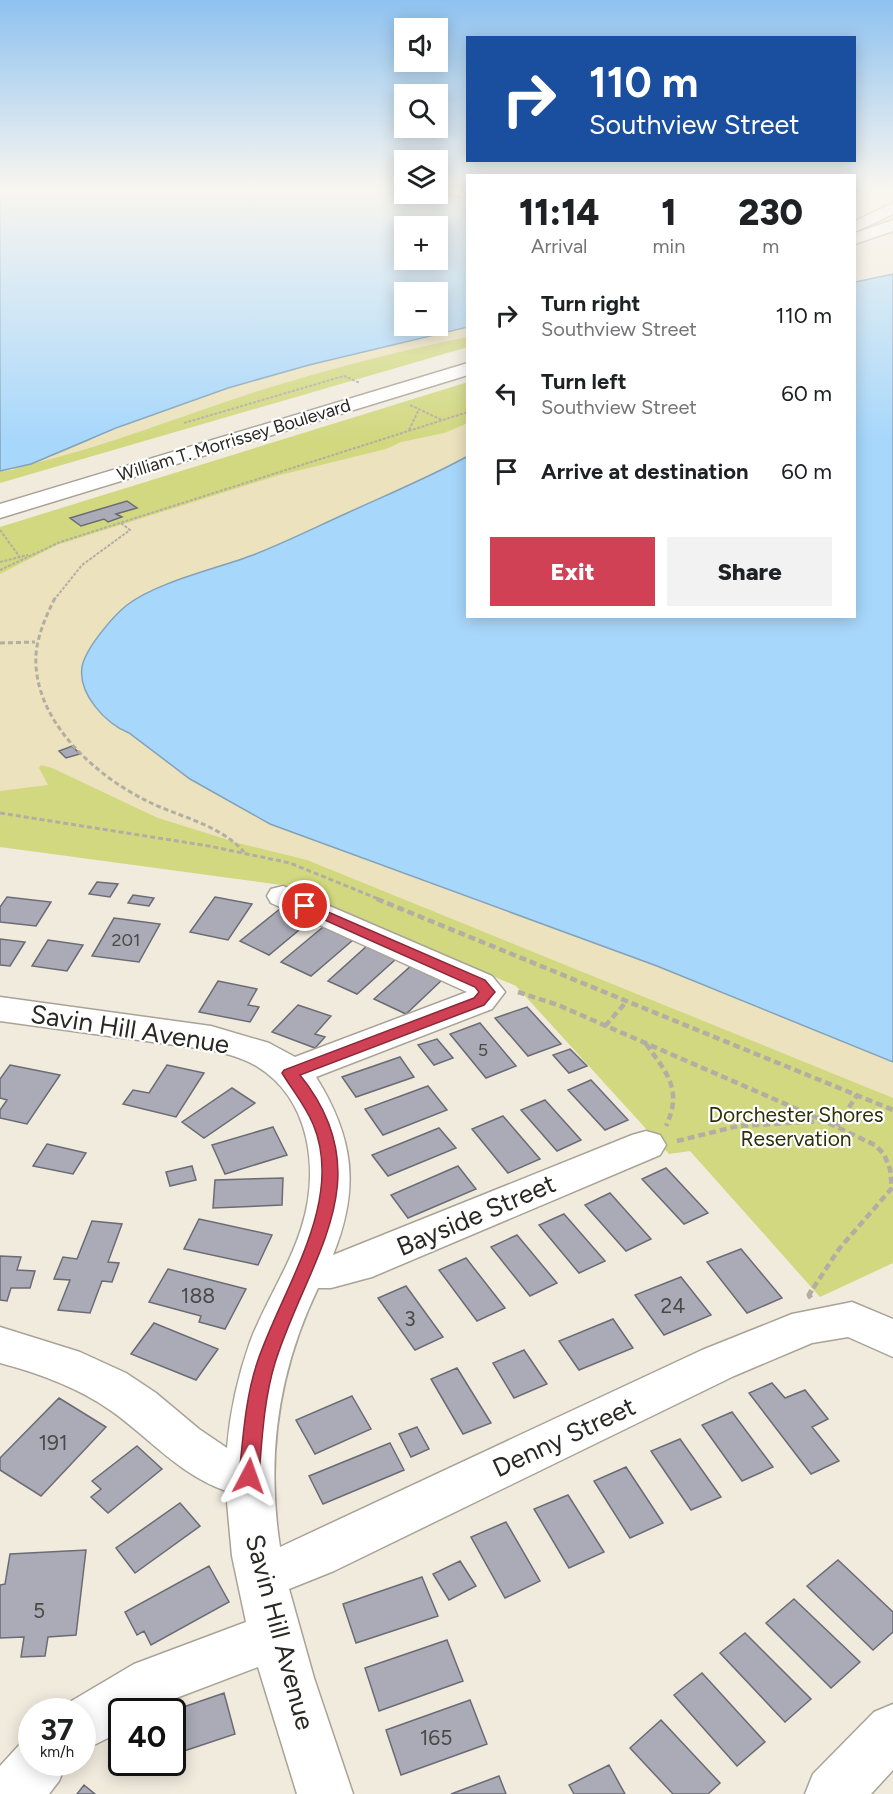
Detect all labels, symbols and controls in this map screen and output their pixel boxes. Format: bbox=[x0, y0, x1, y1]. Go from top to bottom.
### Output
map controls bbox=[394, 18, 448, 336]
button: sound bbox=[394, 18, 448, 72]
text: 110 m bbox=[589, 57, 698, 108]
icon: right bbox=[490, 60, 568, 138]
button: search bbox=[394, 84, 448, 138]
text: Southview Street bbox=[589, 108, 800, 141]
button: layers bbox=[394, 150, 448, 204]
text: 11:14 bbox=[519, 191, 600, 234]
text: 1 bbox=[661, 191, 677, 234]
text: 230 bbox=[738, 191, 803, 234]
button: + bbox=[394, 216, 448, 270]
text: Arrival bbox=[531, 234, 587, 258]
text: min bbox=[653, 234, 685, 258]
text: m bbox=[762, 234, 779, 258]
button: − bbox=[394, 282, 448, 336]
text: Turn right bbox=[541, 290, 640, 317]
icon: right bbox=[490, 299, 523, 332]
text: 110 m bbox=[776, 302, 832, 329]
text: Southview Street bbox=[541, 317, 697, 341]
text: Turn left bbox=[541, 368, 627, 395]
icon: left bbox=[490, 377, 523, 410]
text: 60 m bbox=[781, 380, 832, 407]
street label: William T. Morrissey Boulevard bbox=[115, 394, 353, 486]
text: Southview Street bbox=[541, 395, 697, 419]
icon: arrive bbox=[490, 455, 523, 488]
text: Arrive at destination bbox=[541, 458, 749, 485]
text: 60 m bbox=[781, 458, 832, 485]
button: Exit bbox=[490, 537, 655, 606]
button: Share bbox=[667, 537, 832, 606]
pin bbox=[279, 880, 330, 931]
icon: arrive bbox=[288, 889, 321, 922]
house number: 201 bbox=[111, 929, 141, 951]
street label: Savin Hill Avenue bbox=[28, 997, 232, 1061]
house number: 5 bbox=[478, 1039, 488, 1061]
park label: Dorchester Shores Reservation bbox=[709, 1102, 883, 1151]
street label: Bayside Street bbox=[392, 1167, 560, 1263]
house number: 188 bbox=[181, 1283, 215, 1308]
house number: 24 bbox=[661, 1293, 685, 1318]
house number: 3 bbox=[404, 1306, 416, 1331]
street label: Denny Street bbox=[488, 1390, 641, 1484]
house number: 191 bbox=[38, 1430, 68, 1455]
position arrow bbox=[217, 1444, 281, 1508]
street label: Savin Hill Avenue bbox=[239, 1531, 321, 1733]
house number: 5 bbox=[33, 1598, 45, 1623]
speed limit sign: 40 bbox=[108, 1698, 186, 1776]
text: 37 bbox=[40, 1711, 74, 1748]
house number: 165 bbox=[420, 1725, 452, 1750]
text: km/h bbox=[40, 1743, 74, 1761]

